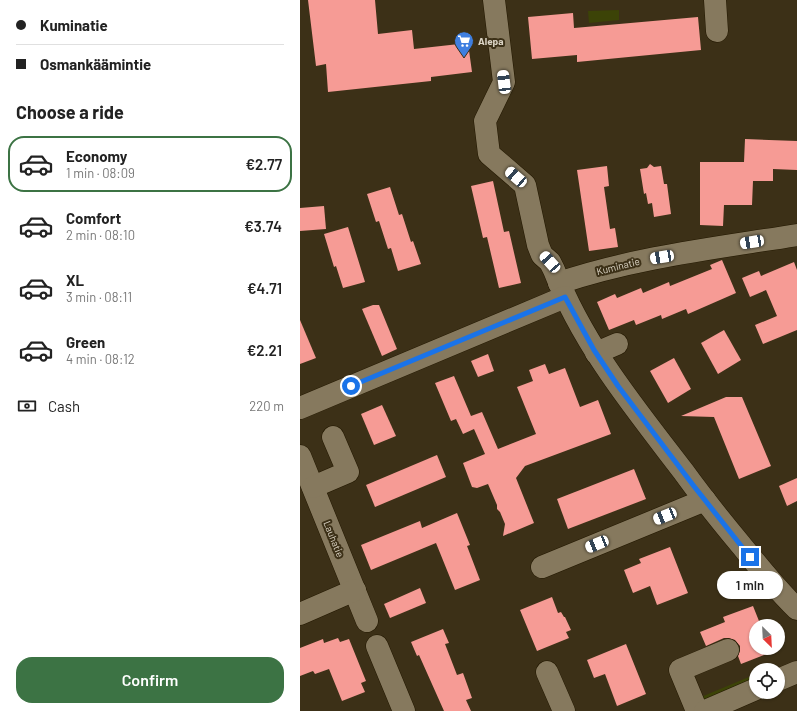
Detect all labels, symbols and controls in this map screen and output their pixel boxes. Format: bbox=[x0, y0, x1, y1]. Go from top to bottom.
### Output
text: Kuminatie bbox=[40, 16, 108, 34]
supermarket icon: Alepa bbox=[453, 30, 475, 58]
place label: Alepa bbox=[478, 35, 504, 47]
text: Osmankäämintie bbox=[40, 55, 151, 73]
car bbox=[497, 69, 511, 95]
text: Choose a ride bbox=[16, 101, 124, 123]
icon: car bbox=[18, 146, 54, 182]
text: Economy bbox=[66, 147, 127, 165]
text: €2.77 bbox=[245, 155, 282, 173]
text: 1 min · 08:09 bbox=[66, 165, 135, 181]
car bbox=[503, 165, 529, 189]
icon: car bbox=[18, 208, 54, 244]
text: Comfort bbox=[66, 209, 121, 227]
text: €3.74 bbox=[244, 217, 282, 235]
text: 2 min · 08:10 bbox=[66, 227, 135, 243]
car bbox=[739, 234, 765, 250]
car bbox=[538, 249, 562, 275]
car bbox=[649, 249, 675, 265]
street label: Kuminatie bbox=[595, 255, 641, 277]
icon: car bbox=[18, 270, 54, 306]
text: XL bbox=[66, 271, 84, 289]
text: €4.71 bbox=[247, 279, 282, 297]
text: 3 min · 08:11 bbox=[66, 289, 132, 305]
icon: car bbox=[18, 332, 54, 368]
text: Green bbox=[66, 333, 105, 351]
text: €2.21 bbox=[247, 341, 282, 359]
text: 4 min · 08:12 bbox=[66, 351, 135, 367]
route start bbox=[342, 377, 360, 395]
icon: cash bbox=[16, 395, 38, 417]
text: Cash bbox=[48, 397, 80, 415]
text: 220 m bbox=[249, 398, 284, 414]
car bbox=[652, 506, 678, 526]
street label: Lauhatie bbox=[321, 519, 347, 559]
car bbox=[584, 534, 610, 554]
route end bbox=[741, 548, 759, 566]
callout: 1 min bbox=[717, 571, 783, 599]
text: 1 min bbox=[736, 577, 764, 593]
north arrow bbox=[749, 619, 785, 655]
map controls bbox=[749, 619, 785, 699]
button: Confirm bbox=[16, 657, 284, 703]
button: locate bbox=[749, 663, 785, 699]

